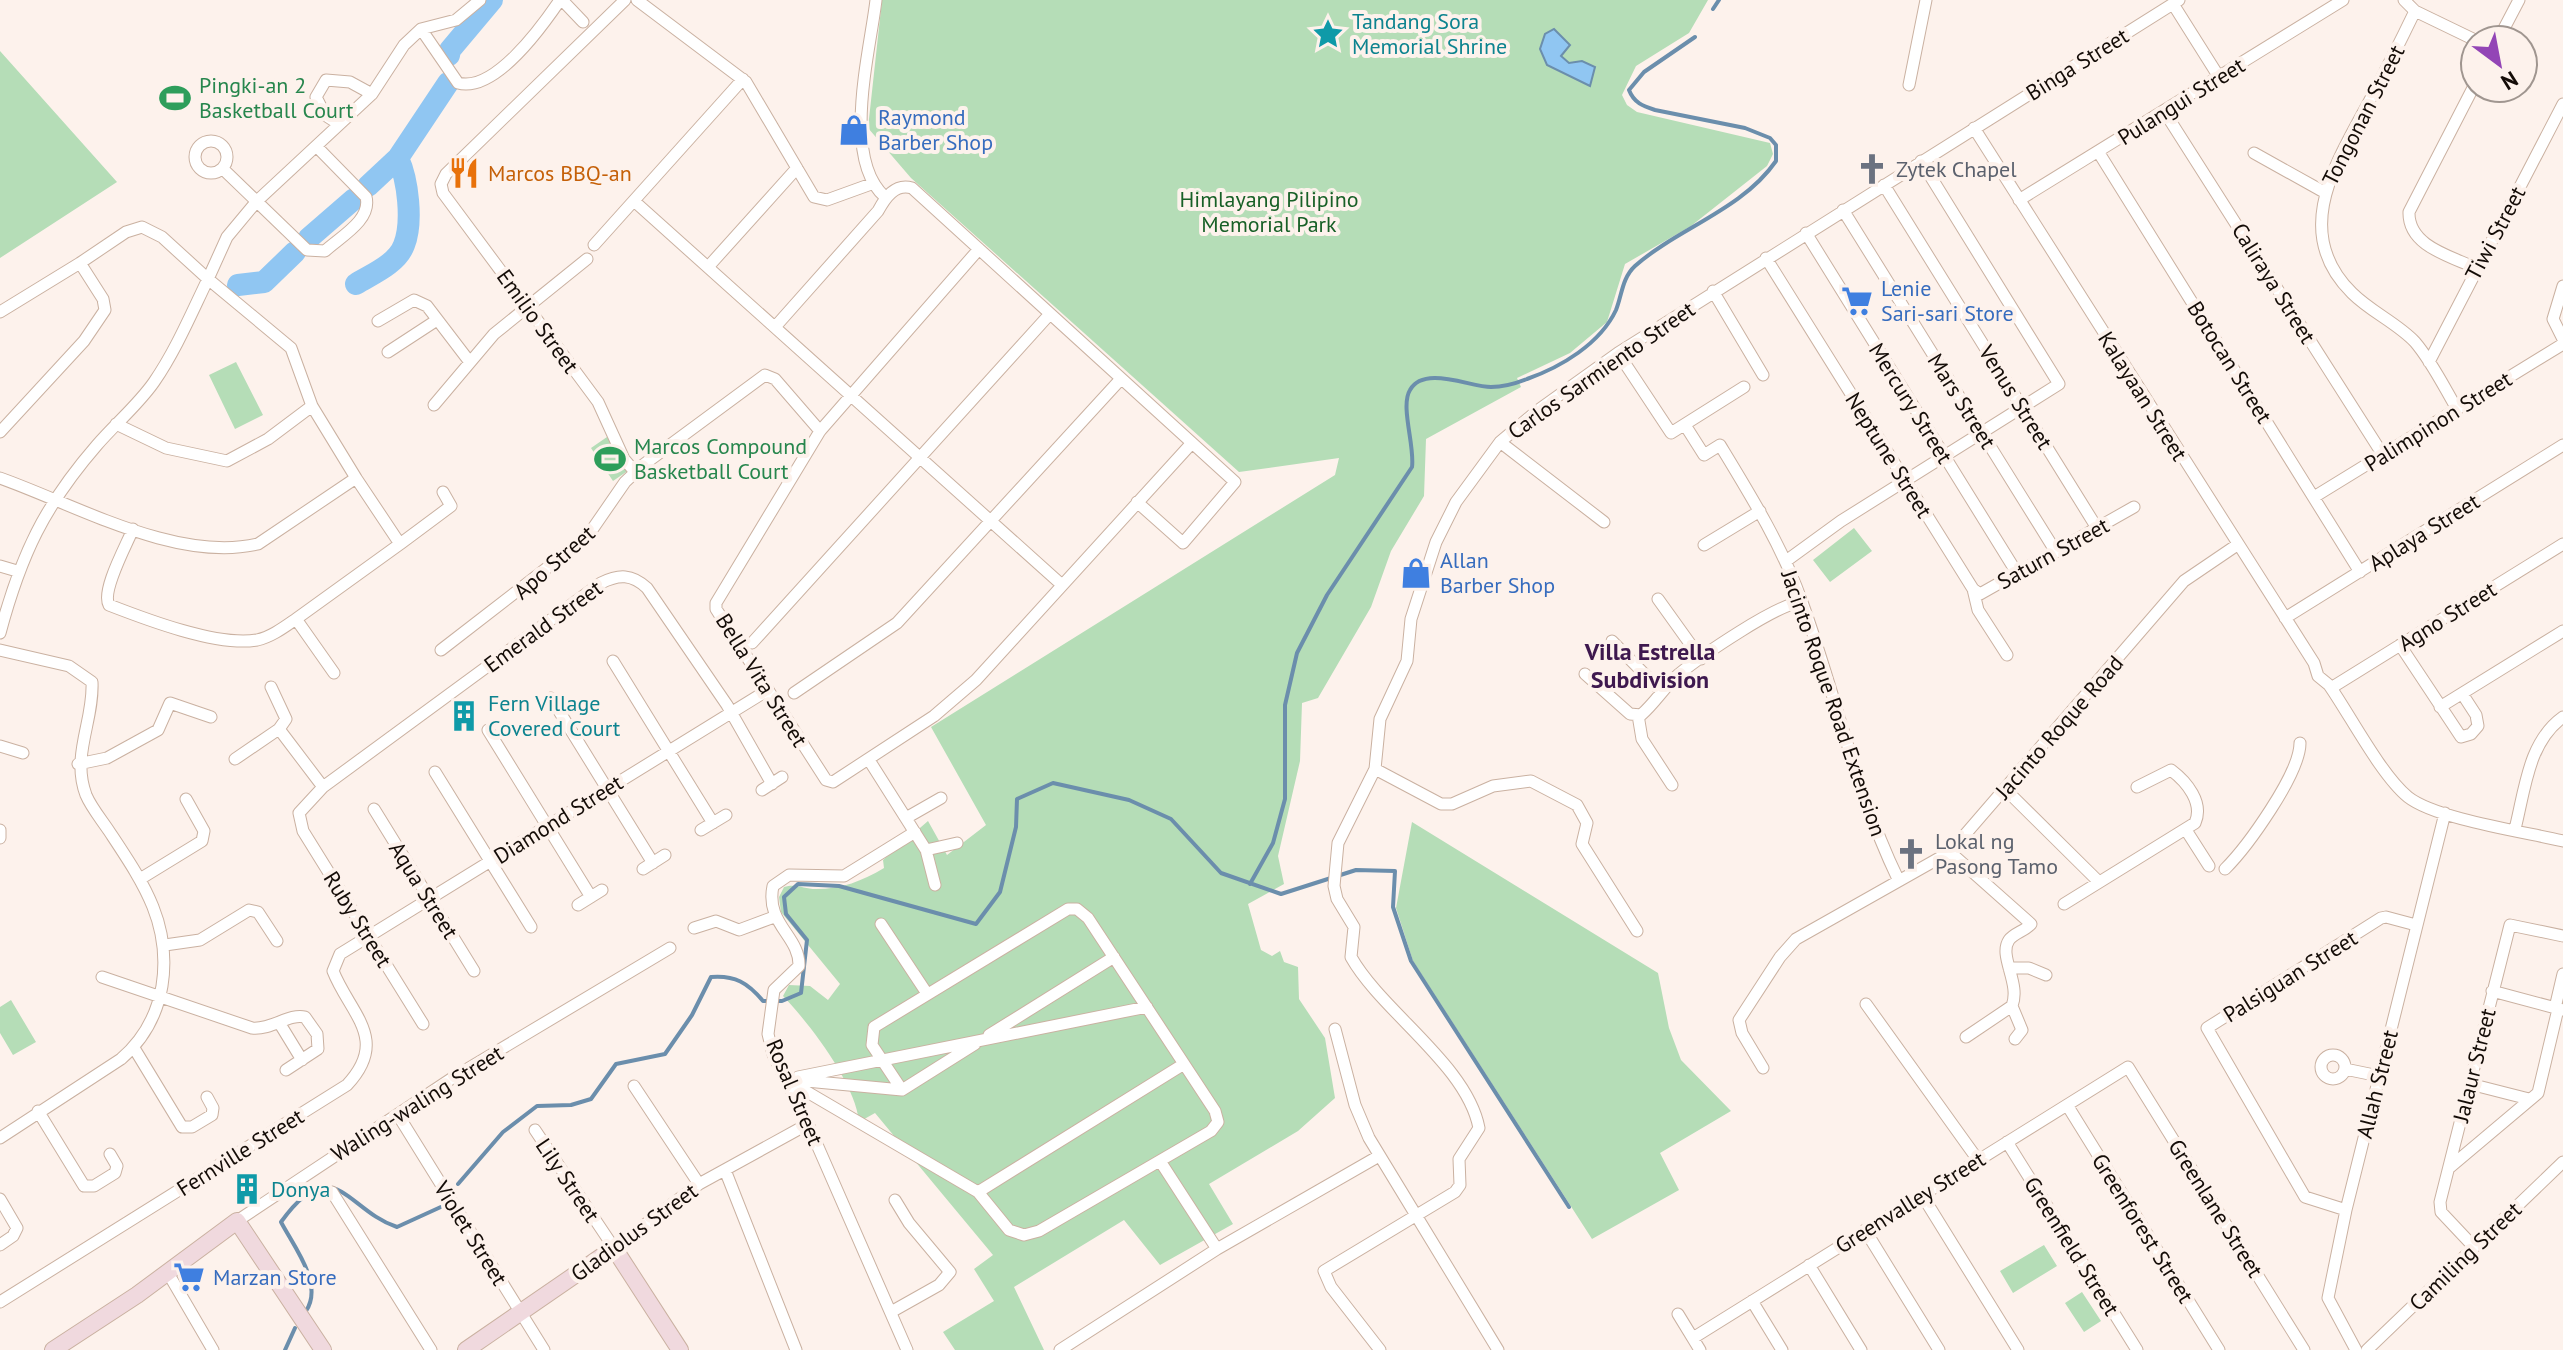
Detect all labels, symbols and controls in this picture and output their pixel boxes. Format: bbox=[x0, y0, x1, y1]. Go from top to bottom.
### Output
place label: Tandang Sora Memorial Shrine bbox=[1352, 7, 1507, 60]
place icon: Tandang Sora Memorial Shrine bbox=[1311, 17, 1345, 51]
street label: Binga Street bbox=[2021, 21, 2134, 106]
north arrow bbox=[2459, 24, 2539, 104]
street label: Tongonan Street bbox=[2316, 40, 2411, 190]
street label: Pulangui Street bbox=[2112, 51, 2250, 151]
text: N bbox=[2496, 65, 2523, 97]
place label: Pingki-an 2 Basketball Court bbox=[199, 71, 354, 124]
sports icon: Pingki-an 2 Basketball Court bbox=[158, 81, 192, 115]
place label: Raymond Barber Shop bbox=[878, 103, 993, 156]
shop icon: Raymond Barber Shop bbox=[837, 113, 871, 147]
church icon: Zytek Chapel bbox=[1855, 152, 1889, 186]
place label: Zytek Chapel bbox=[1896, 155, 2017, 183]
restaurant icon: Marcos BBQ-an bbox=[447, 156, 481, 190]
place label: Marcos BBQ-an bbox=[488, 159, 632, 187]
street label: Tiwi Street bbox=[2459, 181, 2532, 285]
park label: Himlayang Pilipino Memorial Park bbox=[1180, 185, 1358, 238]
street label: Caliraya Street bbox=[2226, 217, 2322, 349]
street label: Emilio Street bbox=[491, 264, 585, 379]
place label: Lenie Sari-sari Store bbox=[1881, 274, 2014, 327]
supermarket icon: Lenie Sari-sari Store bbox=[1840, 284, 1874, 318]
street label: Carlos Sarmiento Street bbox=[1502, 295, 1700, 445]
street label: Botocan Street bbox=[2181, 296, 2279, 429]
street label: Kalayaan Street bbox=[2092, 326, 2194, 466]
street label: Mercury Street bbox=[1863, 338, 1959, 469]
street label: Venus Street bbox=[1972, 339, 2059, 455]
street label: Mars Street bbox=[1922, 348, 2003, 454]
street label: Palimpinon Street bbox=[2359, 364, 2517, 477]
street label: Neptune Street bbox=[1839, 387, 1939, 523]
place label: Marcos Compound Basketball Court bbox=[634, 432, 807, 485]
sports icon: Marcos Compound Basketball Court bbox=[593, 442, 627, 476]
street label: Aplaya Street bbox=[2363, 487, 2485, 577]
street label: Saturn Street bbox=[1992, 511, 2114, 595]
street label: Apo Street bbox=[508, 519, 601, 605]
place label: Allan Barber Shop bbox=[1440, 546, 1555, 599]
shop icon: Allan Barber Shop bbox=[1399, 556, 1433, 590]
street label: Jacinto Roque Road Extension bbox=[1775, 565, 1893, 840]
street label: Emerald Street bbox=[478, 573, 608, 678]
street label: Agno Street bbox=[2393, 575, 2502, 657]
street label: Bella Vita Street bbox=[710, 608, 814, 752]
district label: Villa Estrella Subdivision bbox=[1584, 636, 1715, 695]
street label: Jacinto Roque Road bbox=[1988, 649, 2129, 805]
place label: Fern Village Covered Court bbox=[488, 689, 621, 742]
building icon: Fern Village Covered Court bbox=[447, 699, 481, 733]
street label: Diamond Street bbox=[488, 768, 628, 870]
place label: Lokal ng Pasong Tamo bbox=[1935, 827, 2058, 880]
street label: Aqua Street bbox=[383, 836, 465, 944]
church icon: Lokal ng Pasong Tamo bbox=[1894, 837, 1928, 871]
street label: Ruby Street bbox=[318, 866, 399, 973]
street label: Palsiguan Street bbox=[2218, 923, 2363, 1028]
street label: Jalaur Street bbox=[2446, 1005, 2502, 1126]
street label: Allah Street bbox=[2350, 1026, 2404, 1141]
street label: Rosal Street bbox=[760, 1035, 830, 1150]
street label: Waling-waling Street bbox=[326, 1038, 509, 1167]
street label: Fernville Street bbox=[171, 1102, 309, 1202]
street label: Lily Street bbox=[530, 1133, 607, 1228]
street label: Greenlane Street bbox=[2162, 1134, 2270, 1283]
street label: Greenvalley Street bbox=[1830, 1144, 1991, 1259]
street label: Greenforest Street bbox=[2086, 1148, 2200, 1308]
street label: Greenfield Street bbox=[2018, 1171, 2126, 1321]
building icon: Donya bbox=[230, 1172, 264, 1206]
place label: Donya bbox=[271, 1175, 330, 1203]
street label: Violet Street bbox=[428, 1175, 514, 1291]
street label: Gladiolus Street bbox=[565, 1176, 703, 1287]
street label: Camiling Street bbox=[2403, 1195, 2527, 1316]
supermarket icon: Marzan Store bbox=[172, 1260, 206, 1294]
place label: Marzan Store bbox=[213, 1263, 337, 1291]

